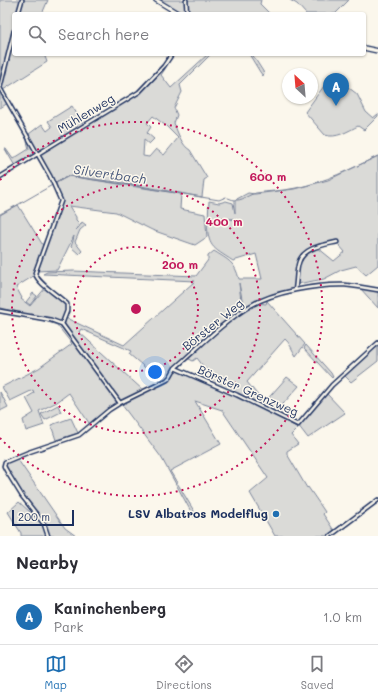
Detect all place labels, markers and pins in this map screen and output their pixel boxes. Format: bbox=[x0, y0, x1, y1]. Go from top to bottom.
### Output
pin: A bbox=[323, 73, 349, 106]
centre of rings bbox=[129, 302, 143, 316]
place label: LSV Albatros Modelflug bbox=[128, 505, 268, 521]
marker: LSV Albatros Modelflug bbox=[271, 509, 281, 519]

